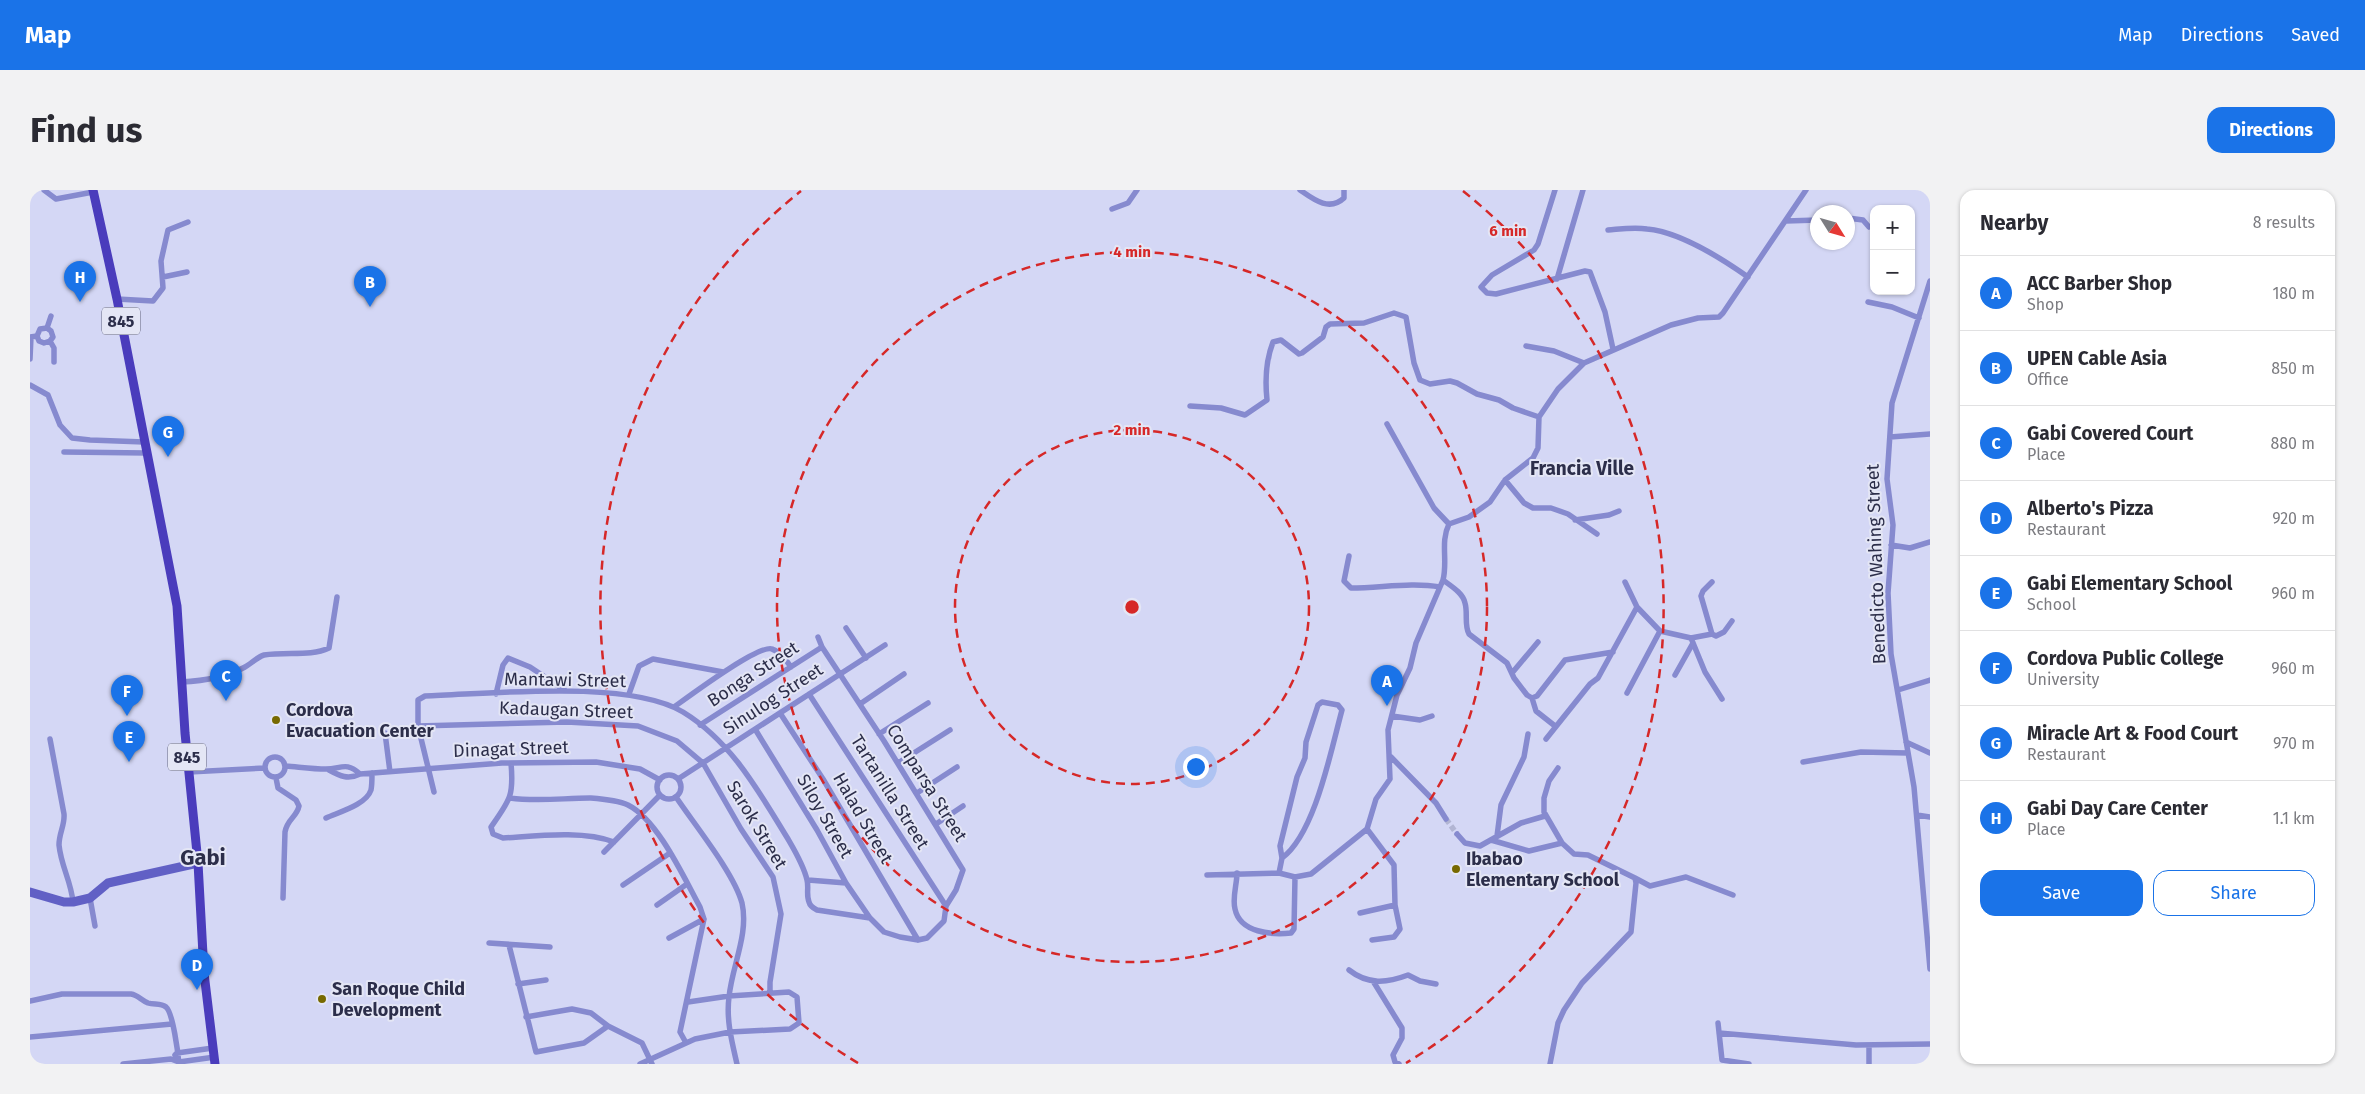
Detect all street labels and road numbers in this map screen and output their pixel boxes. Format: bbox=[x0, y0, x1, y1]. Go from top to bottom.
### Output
road number: 845 bbox=[102, 308, 140, 334]
street label: Benedicto Wahing Street bbox=[1861, 463, 1890, 664]
street label: Bonga Street bbox=[703, 636, 803, 712]
street label: Sinulog Street bbox=[719, 658, 827, 739]
street label: Mantawi Street bbox=[504, 668, 627, 692]
street label: Kadaugan Street bbox=[499, 697, 634, 723]
street label: Comparsa Street bbox=[882, 720, 972, 846]
street label: Tartanilla Street bbox=[846, 731, 934, 854]
street label: Dinagat Street bbox=[453, 736, 570, 762]
road number: 845 bbox=[168, 744, 206, 770]
street label: Halad Street bbox=[828, 769, 898, 868]
street label: Siloy Street bbox=[792, 770, 858, 862]
street label: Sarok Street bbox=[722, 777, 792, 874]

